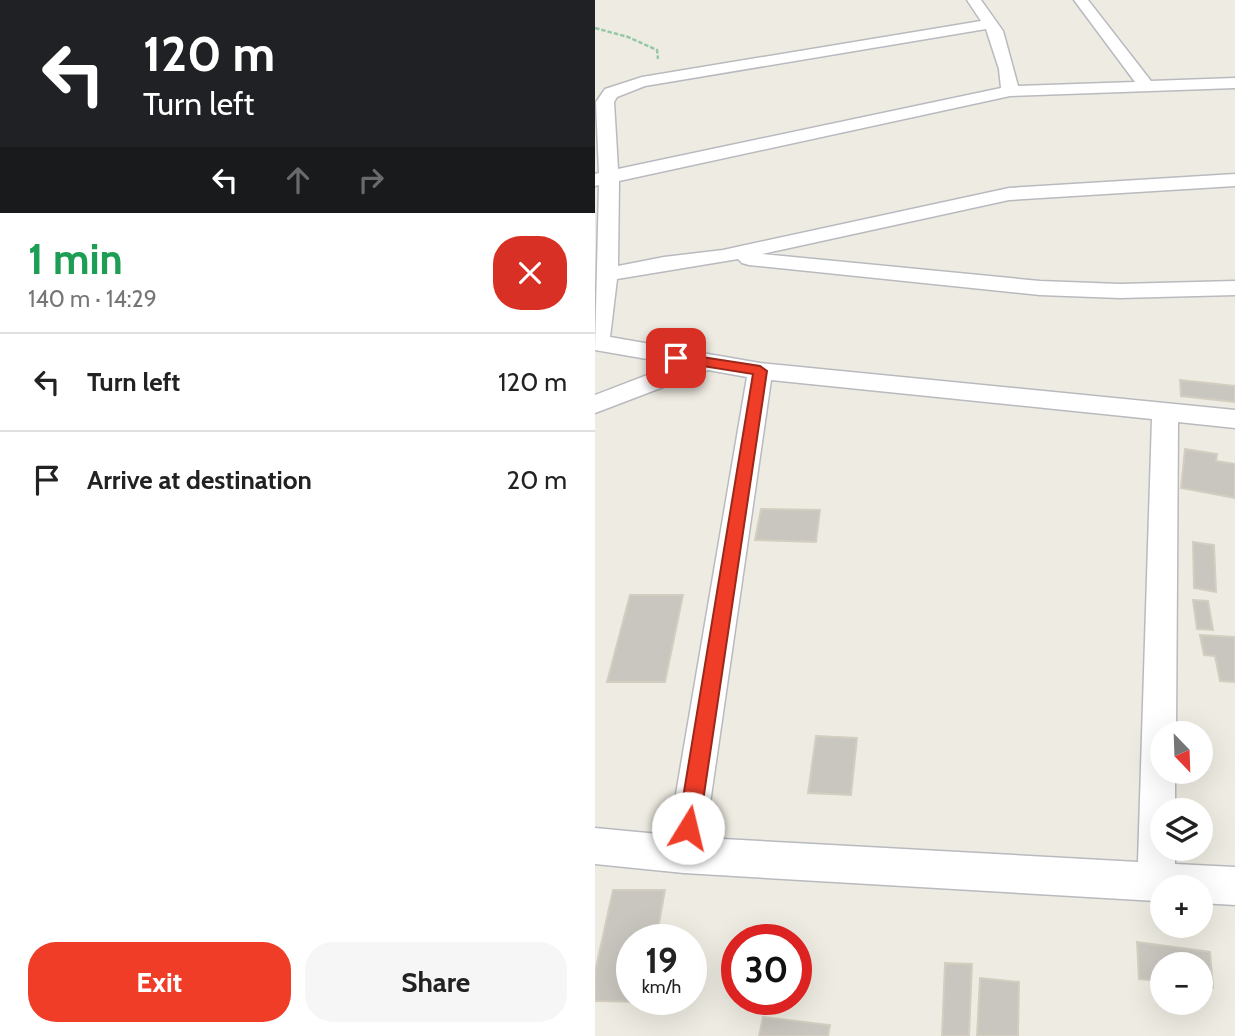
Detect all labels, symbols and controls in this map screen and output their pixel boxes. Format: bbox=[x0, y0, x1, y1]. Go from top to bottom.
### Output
text: 120 m bbox=[143, 24, 275, 83]
icon: left bbox=[28, 28, 119, 119]
text: Turn left bbox=[143, 84, 254, 123]
icon: left bbox=[206, 161, 244, 199]
icon: ahead bbox=[279, 161, 317, 199]
icon: right bbox=[352, 161, 390, 199]
text: 1 min bbox=[28, 233, 123, 285]
button: close bbox=[493, 236, 567, 310]
text: 140 m · 14:29 bbox=[28, 285, 157, 313]
pin bbox=[646, 328, 706, 388]
icon: arrive bbox=[657, 339, 695, 377]
icon: left bbox=[28, 363, 66, 401]
text: Turn left bbox=[87, 366, 180, 398]
text: 120 m bbox=[498, 366, 567, 398]
icon: arrive bbox=[28, 461, 66, 499]
text: Arrive at destination bbox=[87, 464, 312, 496]
text: 20 m bbox=[507, 464, 567, 496]
north arrow bbox=[1150, 721, 1213, 784]
map controls bbox=[1150, 721, 1213, 1015]
position arrow bbox=[651, 791, 725, 865]
button: layers bbox=[1150, 798, 1213, 861]
button: + bbox=[1150, 875, 1213, 938]
speed limit sign: 30 bbox=[721, 924, 812, 1015]
text: 19 bbox=[645, 939, 678, 982]
button: Exit bbox=[28, 942, 291, 1022]
button: Share bbox=[305, 942, 567, 1022]
button: − bbox=[1150, 952, 1213, 1015]
text: km/h bbox=[642, 976, 681, 998]

